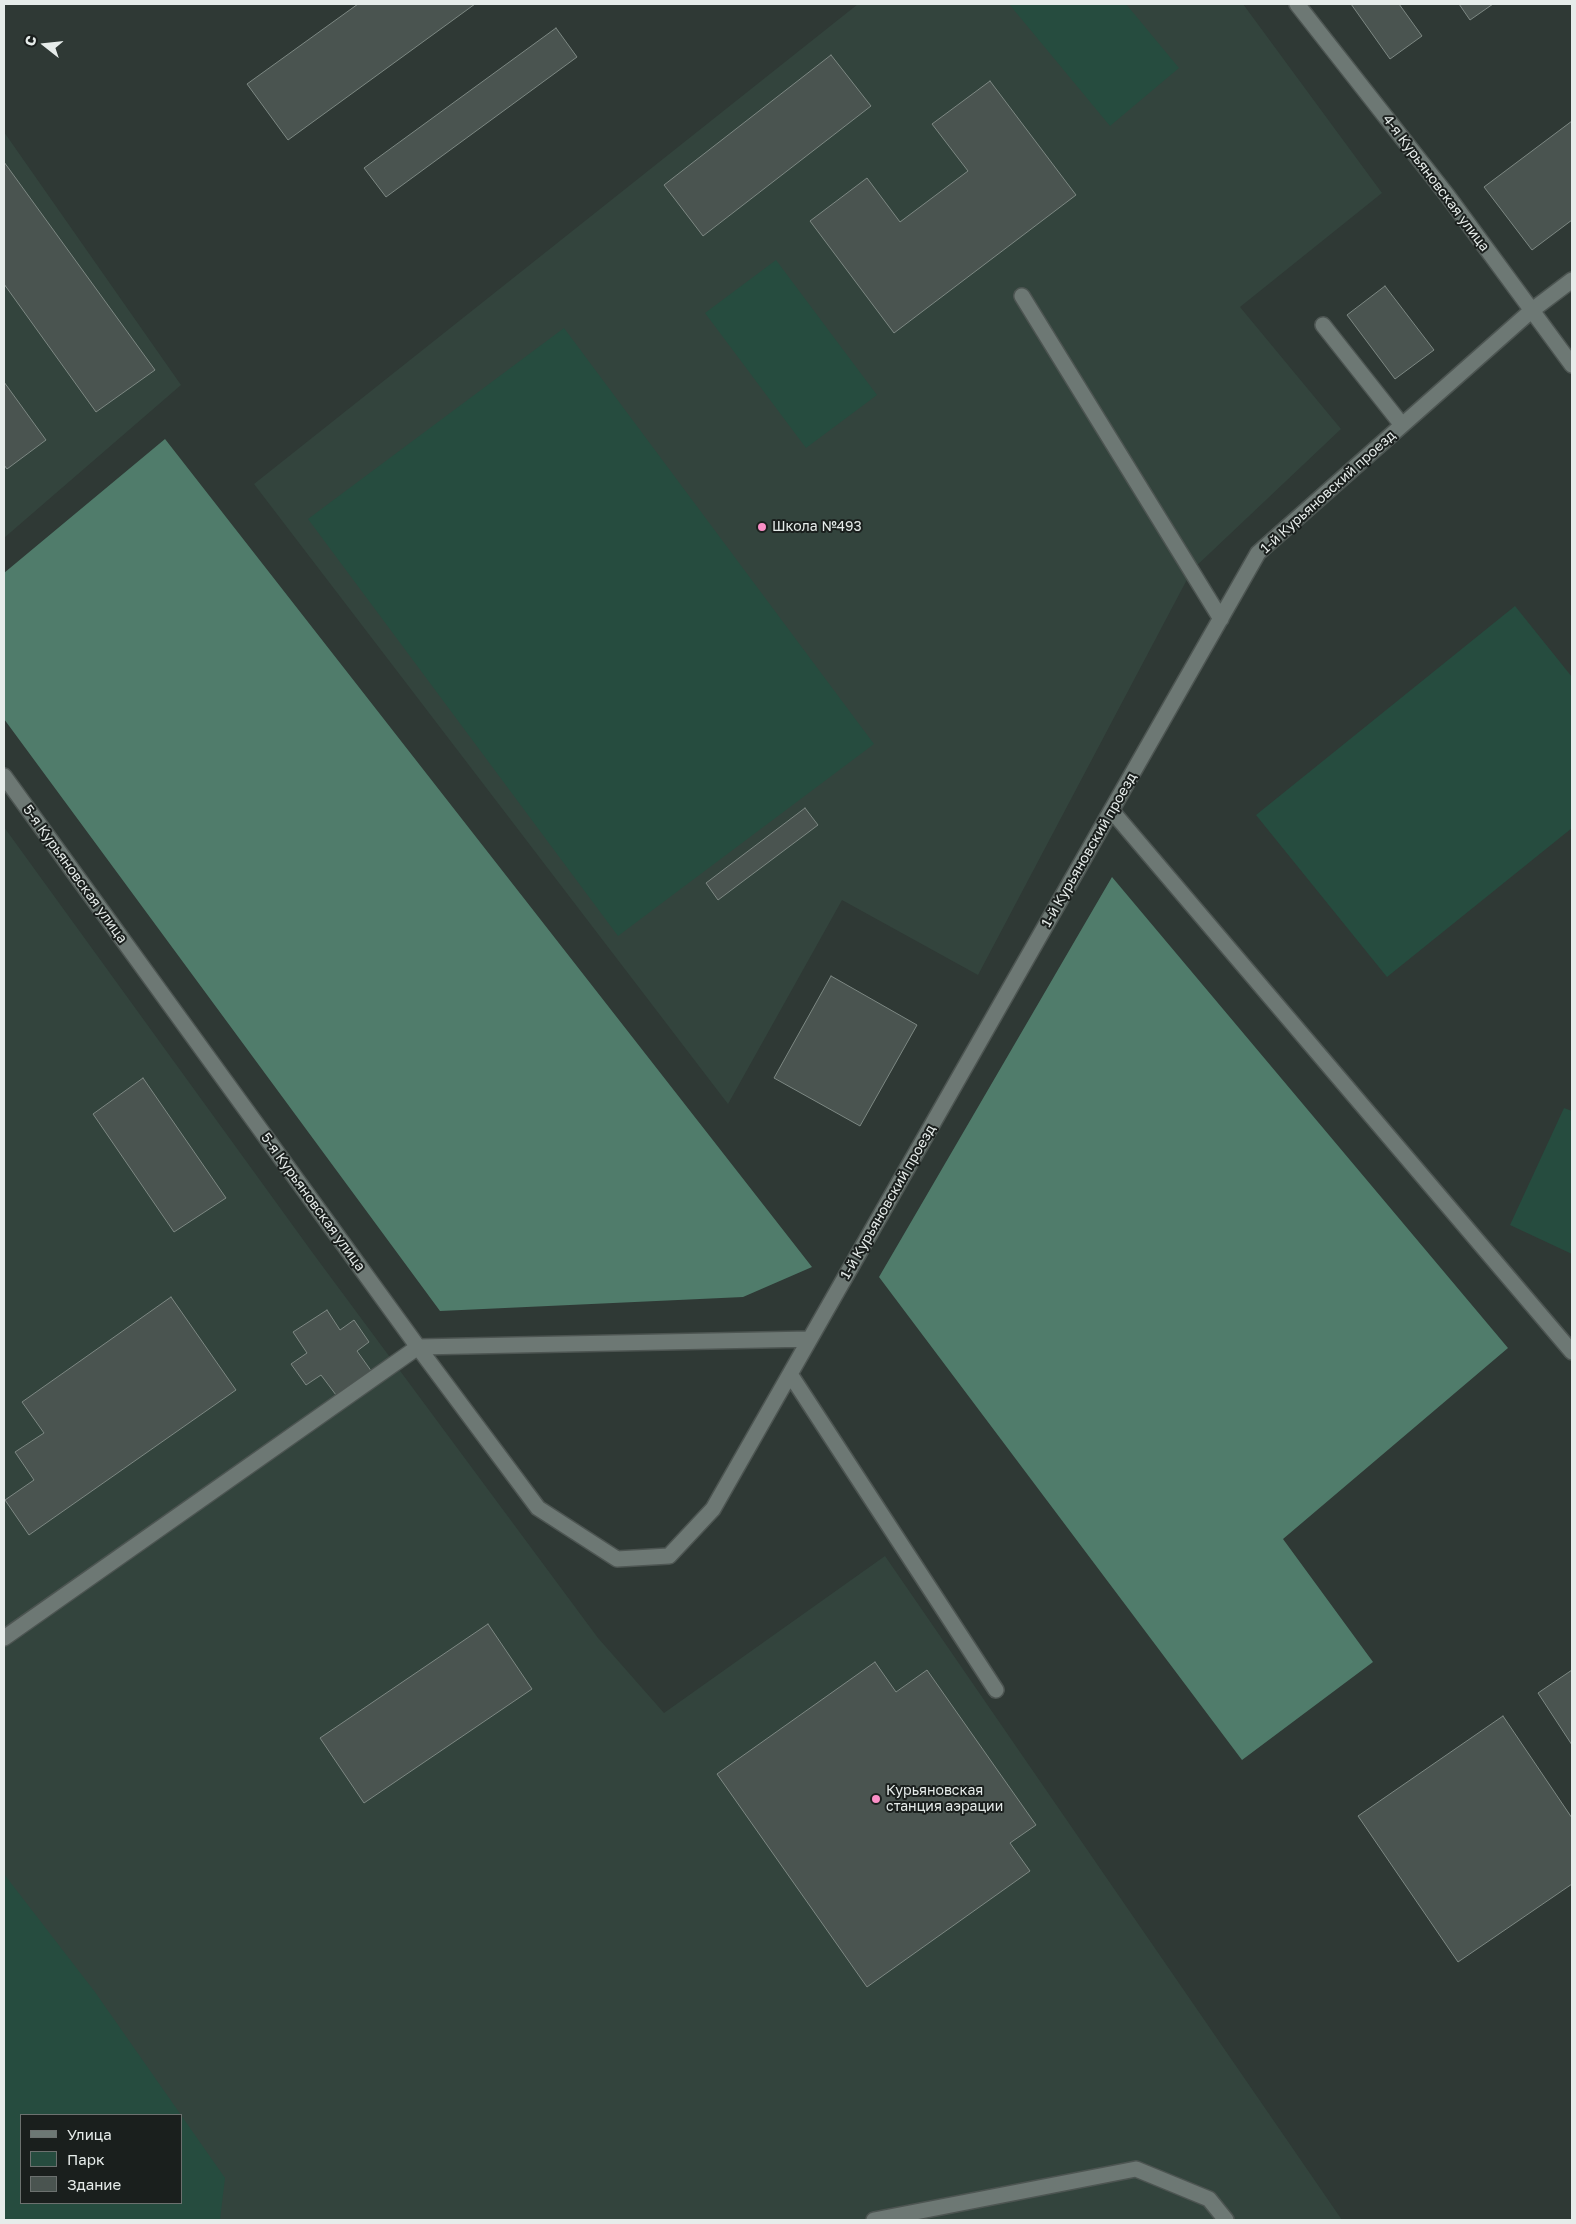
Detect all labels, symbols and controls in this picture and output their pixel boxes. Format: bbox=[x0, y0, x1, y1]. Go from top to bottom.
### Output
north arrow bbox=[20, 20, 70, 70]
text: С bbox=[21, 34, 40, 48]
street label: 4-я Курьяновская улица bbox=[1379, 111, 1493, 255]
street label: 1-й Курьяновский проезд bbox=[1257, 427, 1399, 557]
place label: Школа №493 bbox=[772, 519, 862, 535]
marker: Школа №493 bbox=[756, 521, 768, 533]
street label: 1-й Курьяновский проезд bbox=[1038, 770, 1140, 930]
street label: 5-я Курьяновская улица bbox=[19, 802, 131, 946]
street label: 1-й Курьяновский проезд bbox=[837, 1122, 939, 1282]
street label: 5-я Курьяновская улица bbox=[257, 1130, 369, 1274]
place label: Курьяновская станция аэрации bbox=[886, 1783, 1003, 1815]
marker: Курьяновская станция аэрации bbox=[870, 1793, 882, 1805]
legend bbox=[20, 2114, 182, 2204]
text: Улица bbox=[67, 2125, 112, 2143]
text: Парк bbox=[67, 2150, 105, 2168]
text: Здание bbox=[67, 2175, 121, 2193]

